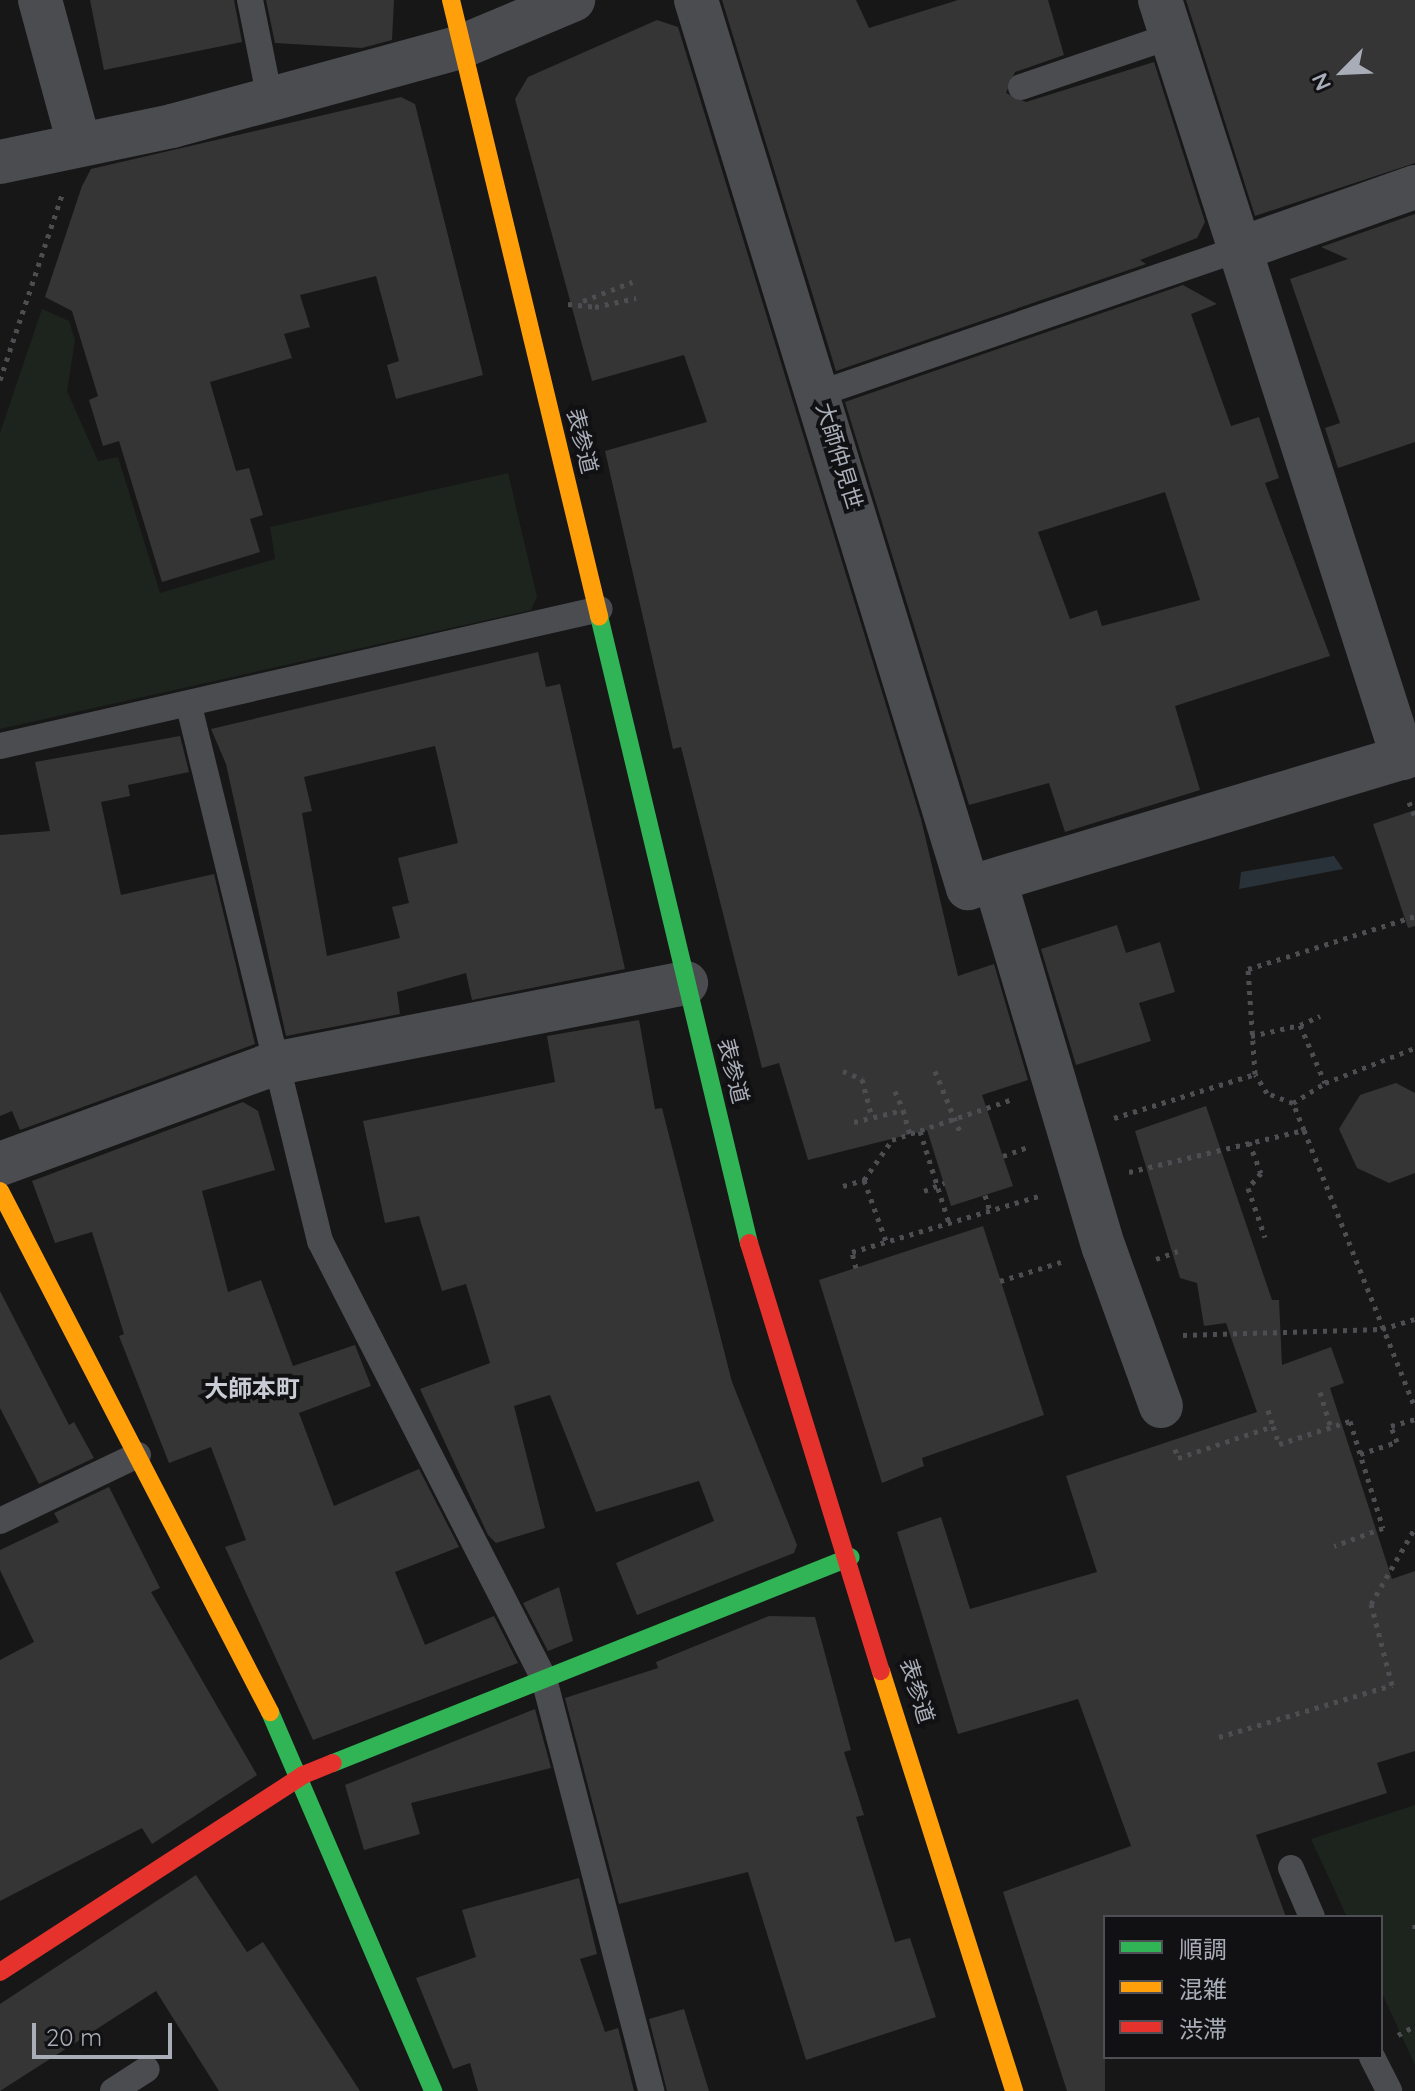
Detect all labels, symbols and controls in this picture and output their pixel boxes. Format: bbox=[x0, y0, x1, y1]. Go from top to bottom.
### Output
north arrow bbox=[1303, 32, 1383, 112]
text: N bbox=[1305, 69, 1337, 95]
street label: 大師仲見世 bbox=[810, 400, 868, 512]
street label: 表参道 bbox=[561, 406, 603, 476]
street label: 表参道 bbox=[712, 1036, 754, 1106]
district label: 大師本町 bbox=[204, 1375, 300, 1403]
street label: 表参道 bbox=[895, 1656, 939, 1726]
legend bbox=[1103, 1915, 1383, 2059]
text: 順調 bbox=[1179, 1934, 1227, 1964]
text: 混雑 bbox=[1179, 1974, 1227, 2004]
scale bar bbox=[36, 2007, 176, 2057]
text: 渋滞 bbox=[1179, 2014, 1227, 2044]
text: 20 m bbox=[46, 2022, 102, 2052]

